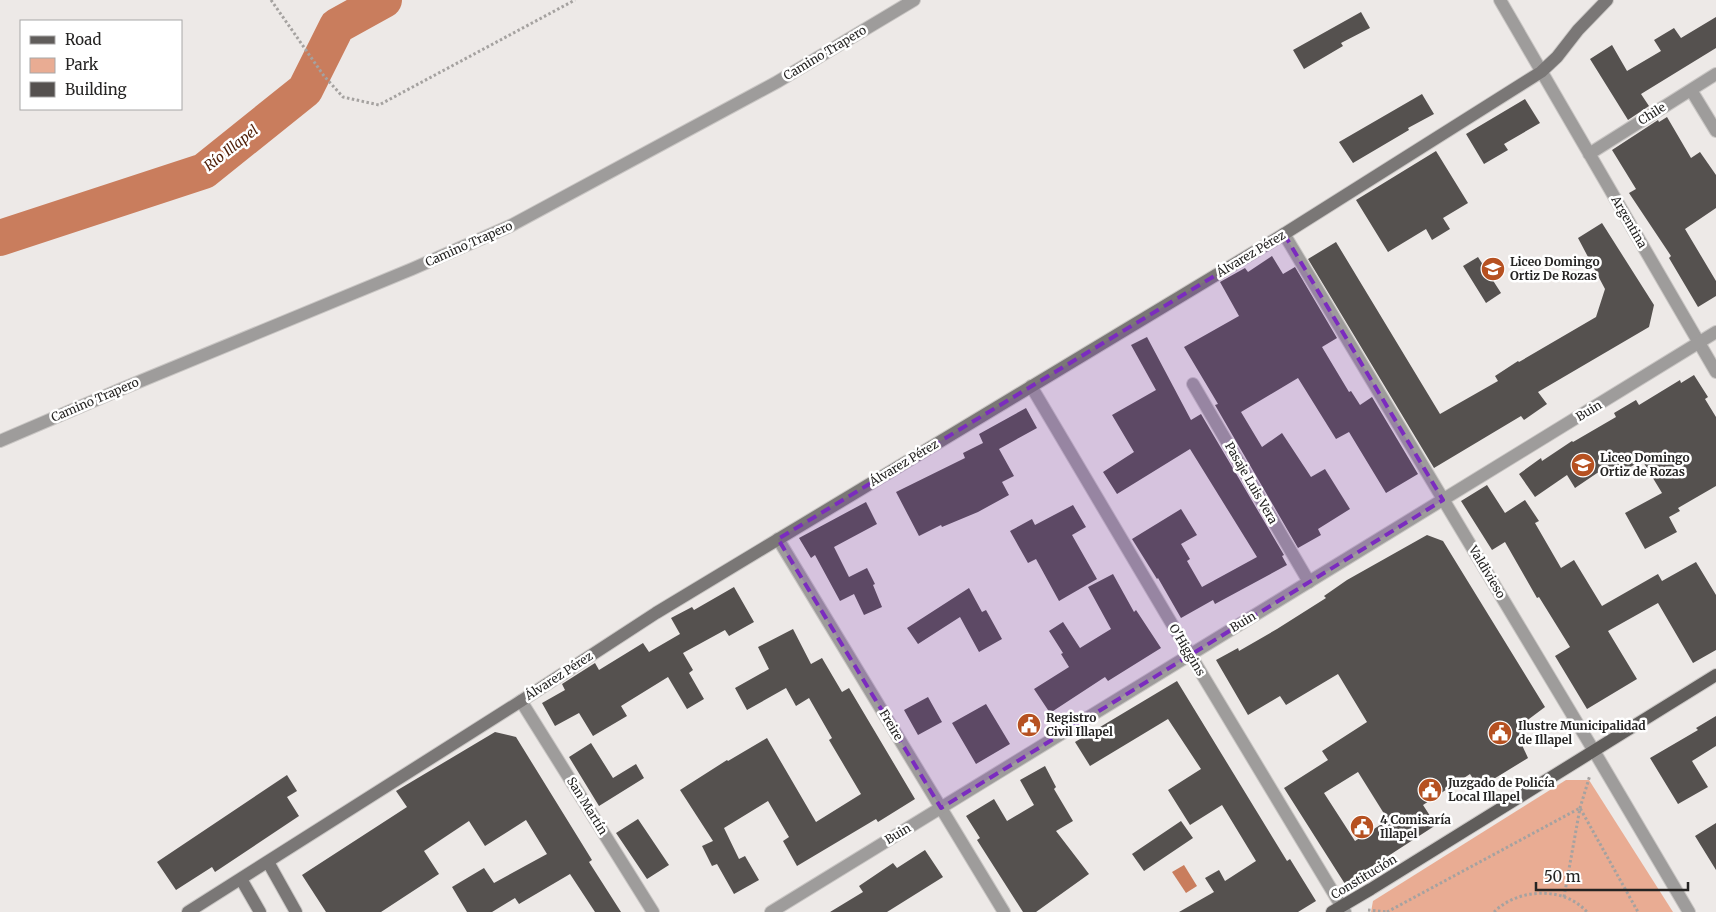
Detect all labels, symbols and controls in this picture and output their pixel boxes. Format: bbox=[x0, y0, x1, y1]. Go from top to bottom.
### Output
legend bbox=[20, 20, 182, 110]
street label: Camino Trapero bbox=[781, 22, 869, 83]
text: Road bbox=[65, 30, 101, 49]
text: Park bbox=[65, 55, 99, 74]
text: Building bbox=[65, 80, 127, 99]
street label: Chile bbox=[1635, 99, 1668, 128]
water label: Río Illapel bbox=[200, 121, 262, 175]
street label: Argentina bbox=[1608, 192, 1651, 251]
street label: Camino Trapero bbox=[423, 218, 515, 269]
street label: Álvarez Pérez bbox=[1213, 227, 1288, 281]
place label: Liceo Domingo Ortiz De Rozas bbox=[1510, 254, 1600, 283]
school or university icon: Liceo Domingo Ortiz De Rozas bbox=[1480, 256, 1506, 282]
street label: Camino Trapero bbox=[49, 374, 141, 425]
street label: Buin bbox=[1573, 397, 1604, 424]
street label: Álvarez Pérez bbox=[866, 436, 941, 490]
street label: Pasaje Luis Vera bbox=[1222, 439, 1281, 527]
place label: Liceo Domingo Ortiz de Rozas bbox=[1600, 450, 1690, 479]
school or university icon: Liceo Domingo Ortiz de Rozas bbox=[1570, 452, 1596, 478]
street label: Valdivieso bbox=[1465, 542, 1509, 601]
street label: Buin bbox=[1227, 608, 1258, 635]
street label: O'Higgins bbox=[1166, 621, 1209, 678]
street label: Álvarez Pérez bbox=[521, 648, 596, 704]
street label: Freire bbox=[876, 706, 907, 743]
place label: Registro Civil Illapel bbox=[1046, 710, 1113, 739]
public building icon: Registro Civil Illapel bbox=[1016, 712, 1042, 738]
place label: Ilustre Municipalidad de Illapel bbox=[1518, 718, 1646, 747]
public building icon: Ilustre Municipalidad de Illapel bbox=[1487, 720, 1513, 746]
street label: San Martín bbox=[564, 774, 611, 837]
place label: Juzgado de Policía Local Illapel bbox=[1447, 775, 1555, 804]
public building icon: Juzgado de Policía Local Illapel bbox=[1417, 777, 1443, 803]
place label: 4 Comisaría Illapel bbox=[1380, 812, 1451, 841]
public building icon: 4 Comisaría Illapel bbox=[1349, 814, 1375, 840]
street label: Buin bbox=[882, 820, 913, 847]
street label: Constitución bbox=[1328, 851, 1399, 902]
scale bar bbox=[1536, 860, 1688, 892]
text: 50 m bbox=[1544, 867, 1581, 886]

